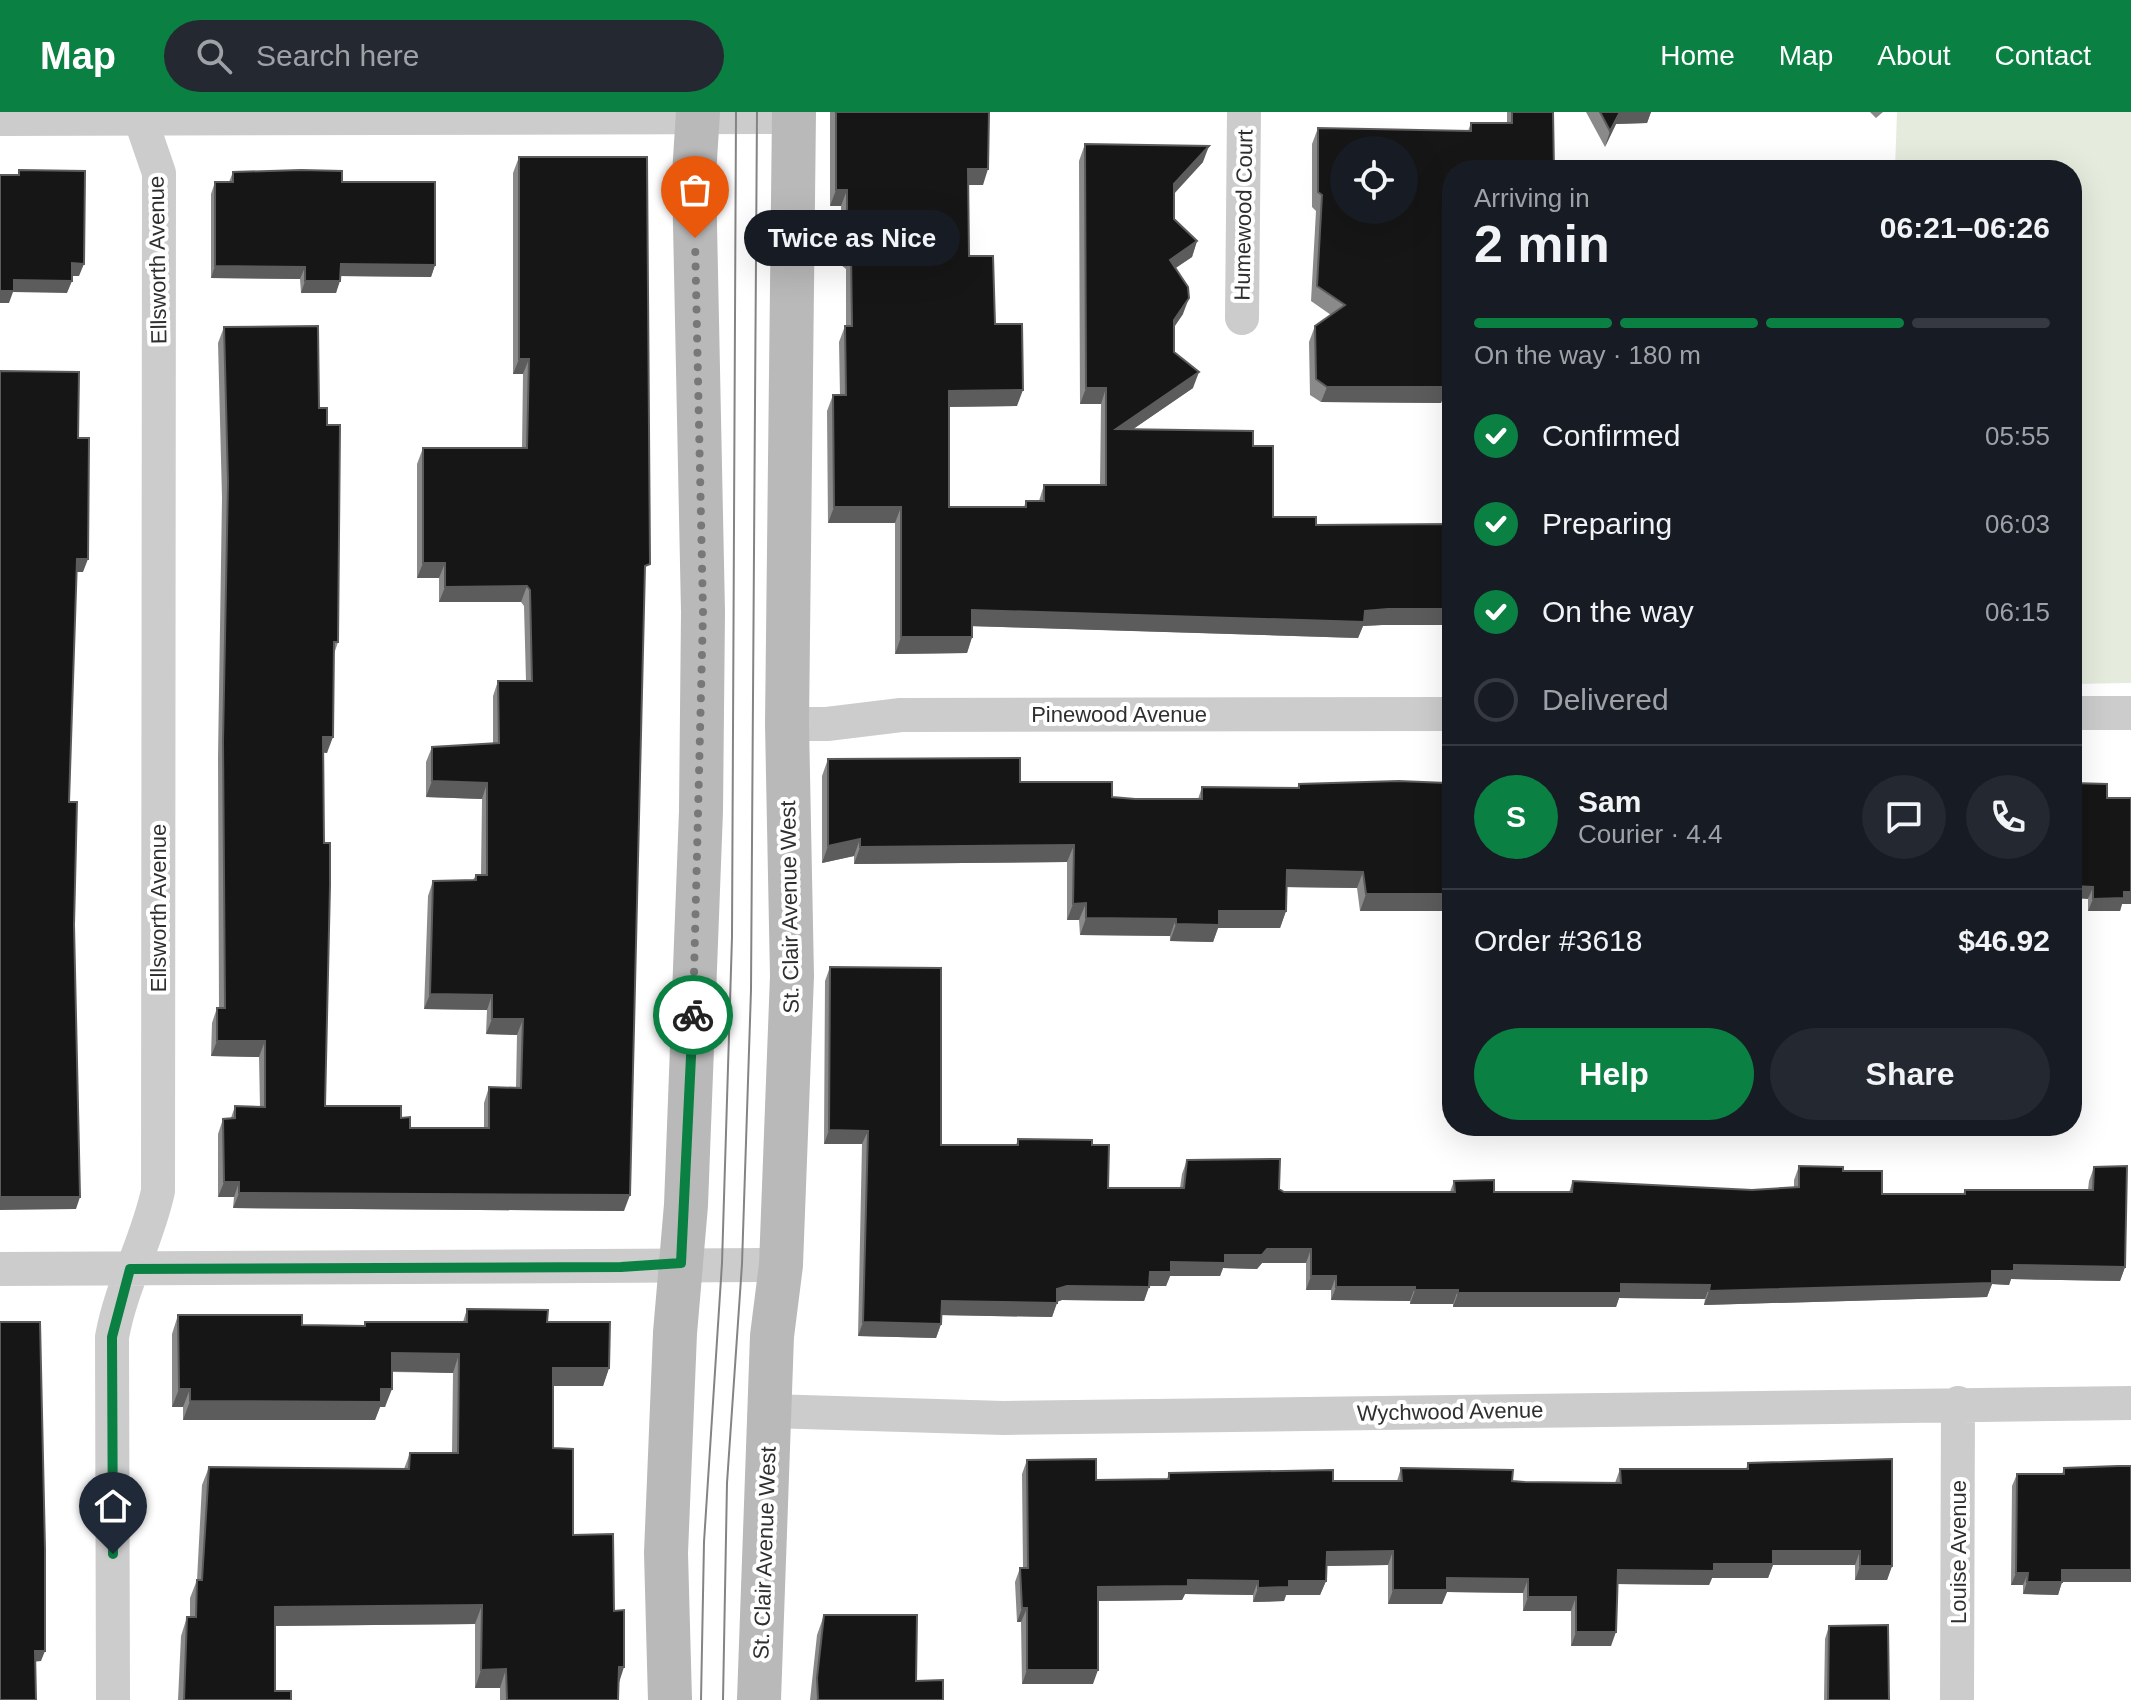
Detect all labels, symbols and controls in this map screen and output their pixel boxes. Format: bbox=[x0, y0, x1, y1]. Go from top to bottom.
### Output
search box bbox=[164, 20, 724, 92]
icon: search bbox=[192, 34, 236, 78]
text: Map bbox=[40, 35, 116, 77]
text: Search here bbox=[256, 39, 419, 72]
text: Home bbox=[1660, 40, 1735, 71]
text: Map bbox=[1779, 40, 1833, 71]
text: About bbox=[1877, 40, 1951, 71]
text: Contact bbox=[1995, 40, 2091, 71]
street label: Humewood Court bbox=[1230, 129, 1257, 301]
map controls bbox=[1330, 136, 1418, 224]
button: locate bbox=[1330, 136, 1418, 224]
pin bbox=[661, 156, 729, 238]
icon: bag bbox=[673, 168, 717, 212]
street label: Ellsworth Avenue bbox=[144, 176, 171, 344]
text: Arriving in bbox=[1474, 183, 1590, 213]
callout: Twice as Nice bbox=[743, 210, 959, 266]
text: 06:21–06:26 bbox=[1880, 211, 2050, 244]
text: 2 min bbox=[1474, 215, 1610, 273]
text: Twice as Nice bbox=[768, 223, 936, 253]
text: On the way · 180 m bbox=[1474, 340, 1701, 370]
icon: check bbox=[1474, 414, 1518, 458]
text: Confirmed bbox=[1542, 419, 1680, 452]
text: 05:55 bbox=[1985, 421, 2050, 451]
icon: check bbox=[1474, 502, 1518, 546]
text: Preparing bbox=[1542, 507, 1672, 540]
text: 06:03 bbox=[1985, 509, 2050, 539]
icon: check bbox=[1474, 590, 1518, 634]
text: On the way bbox=[1542, 595, 1694, 628]
text: 06:15 bbox=[1985, 597, 2050, 627]
text: Delivered bbox=[1542, 683, 1669, 716]
street label: Pinewood Avenue bbox=[1031, 702, 1207, 727]
button: chat bbox=[1862, 775, 1946, 859]
button: phone bbox=[1966, 775, 2050, 859]
text: Sam bbox=[1578, 785, 1641, 818]
street label: St. Clair Avenue West bbox=[775, 800, 804, 1014]
text: S bbox=[1506, 800, 1526, 833]
text: Courier · 4.4 bbox=[1578, 819, 1723, 849]
street label: Ellsworth Avenue bbox=[146, 824, 171, 992]
text: Order #3618 bbox=[1474, 924, 1642, 957]
text: $46.92 bbox=[1958, 924, 2050, 957]
courier bbox=[653, 975, 733, 1055]
icon: bike bbox=[671, 993, 715, 1037]
button: Help bbox=[1474, 1028, 1754, 1120]
button: Share bbox=[1770, 1028, 2050, 1120]
street label: Wychwood Avenue bbox=[1357, 1397, 1543, 1426]
street label: St. Clair Avenue West bbox=[748, 1446, 781, 1660]
pin bbox=[79, 1472, 147, 1554]
street label: Louise Avenue bbox=[1946, 1480, 1971, 1624]
icon: home bbox=[91, 1484, 135, 1528]

